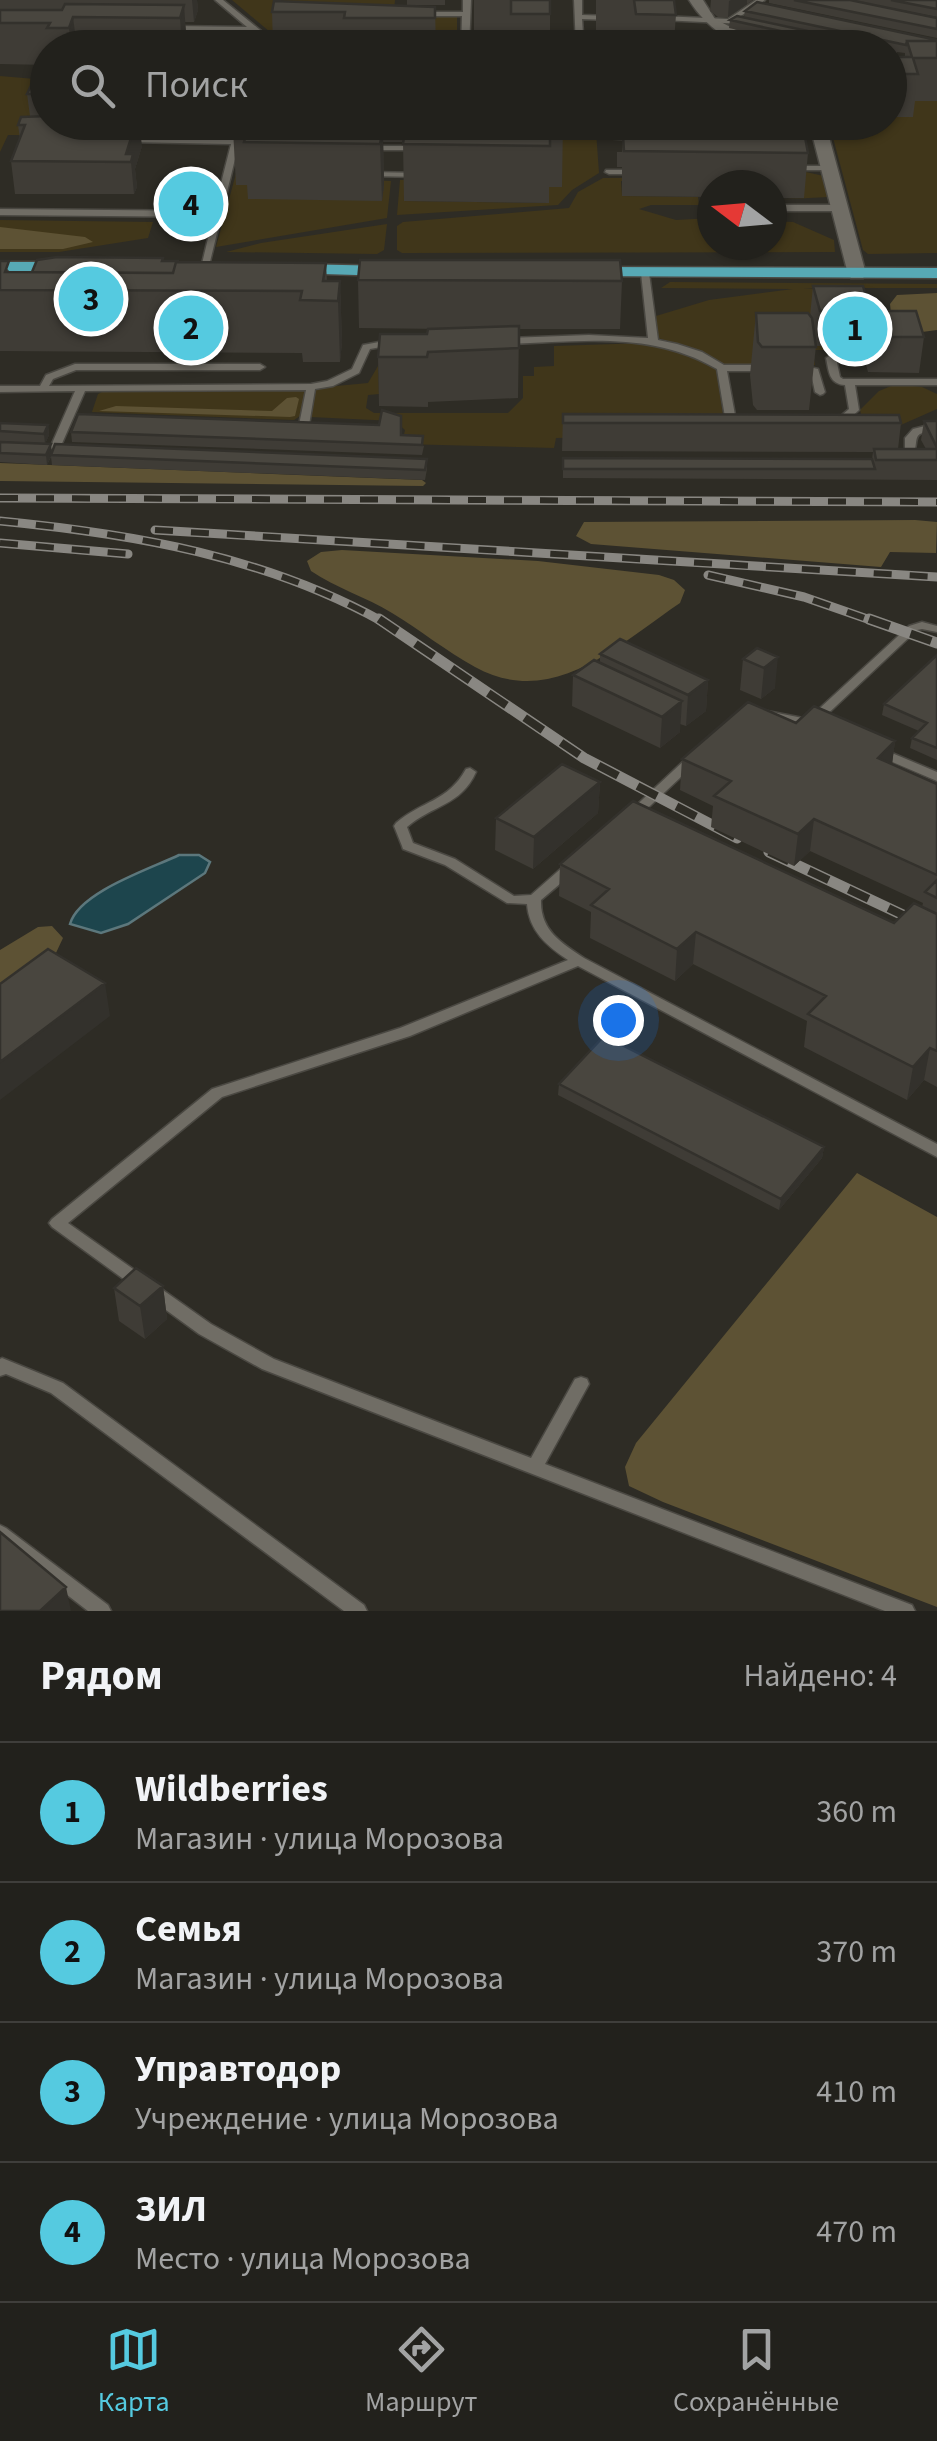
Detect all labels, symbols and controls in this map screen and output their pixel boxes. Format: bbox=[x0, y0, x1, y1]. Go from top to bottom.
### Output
search box bbox=[30, 30, 907, 140]
icon: search bbox=[65, 58, 120, 113]
text: Поиск bbox=[145, 58, 248, 112]
pin: 4 bbox=[158, 166, 224, 242]
north arrow bbox=[697, 170, 787, 260]
pin: 3 bbox=[58, 262, 124, 336]
pin: 2 bbox=[158, 290, 224, 366]
pin: 1 bbox=[822, 292, 888, 366]
your location bbox=[593, 995, 644, 1046]
text: Рядом bbox=[40, 1646, 163, 1706]
text: Найдено: 4 bbox=[743, 1653, 897, 1699]
text: Wildberries bbox=[135, 1762, 328, 1816]
text: 1 bbox=[64, 1789, 81, 1835]
text: 360 m bbox=[816, 1789, 897, 1835]
text: Магазин · улица Морозова bbox=[135, 1816, 504, 1862]
text: Семья bbox=[135, 1902, 242, 1956]
text: 2 bbox=[64, 1929, 81, 1975]
text: 370 m bbox=[816, 1929, 897, 1975]
text: Магазин · улица Морозова bbox=[135, 1956, 504, 2002]
text: Управтодор bbox=[135, 2042, 341, 2096]
text: 3 bbox=[64, 2069, 81, 2115]
text: 410 m bbox=[816, 2069, 897, 2115]
text: Учреждение · улица Морозова bbox=[135, 2096, 559, 2142]
text: ЗИЛ bbox=[135, 2182, 207, 2236]
text: 4 bbox=[64, 2209, 81, 2255]
text: 470 m bbox=[816, 2209, 897, 2255]
text: Место · улица Морозова bbox=[135, 2236, 471, 2282]
tab: Карта bbox=[98, 2322, 170, 2422]
tab: Маршрут bbox=[365, 2322, 477, 2422]
tab: Сохранённые bbox=[673, 2322, 839, 2422]

